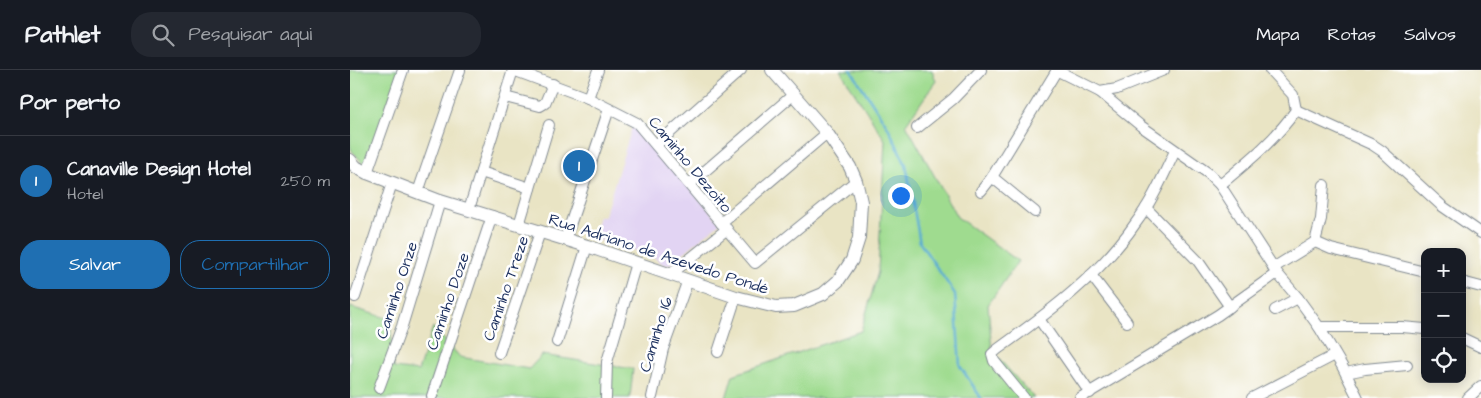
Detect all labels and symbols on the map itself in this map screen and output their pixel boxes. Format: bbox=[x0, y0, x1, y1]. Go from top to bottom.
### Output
street label: Caminho Dezoito bbox=[643, 112, 737, 217]
pin: 1 bbox=[563, 147, 595, 185]
your location bbox=[888, 183, 914, 209]
street label: Rua Adriano de Azevedo Pondé bbox=[546, 208, 772, 300]
street label: Caminho Treze bbox=[478, 233, 534, 344]
street label: Caminho Onze bbox=[371, 239, 423, 342]
street label: Caminho Doze bbox=[421, 249, 475, 353]
street label: Caminho 16 bbox=[634, 294, 678, 375]

